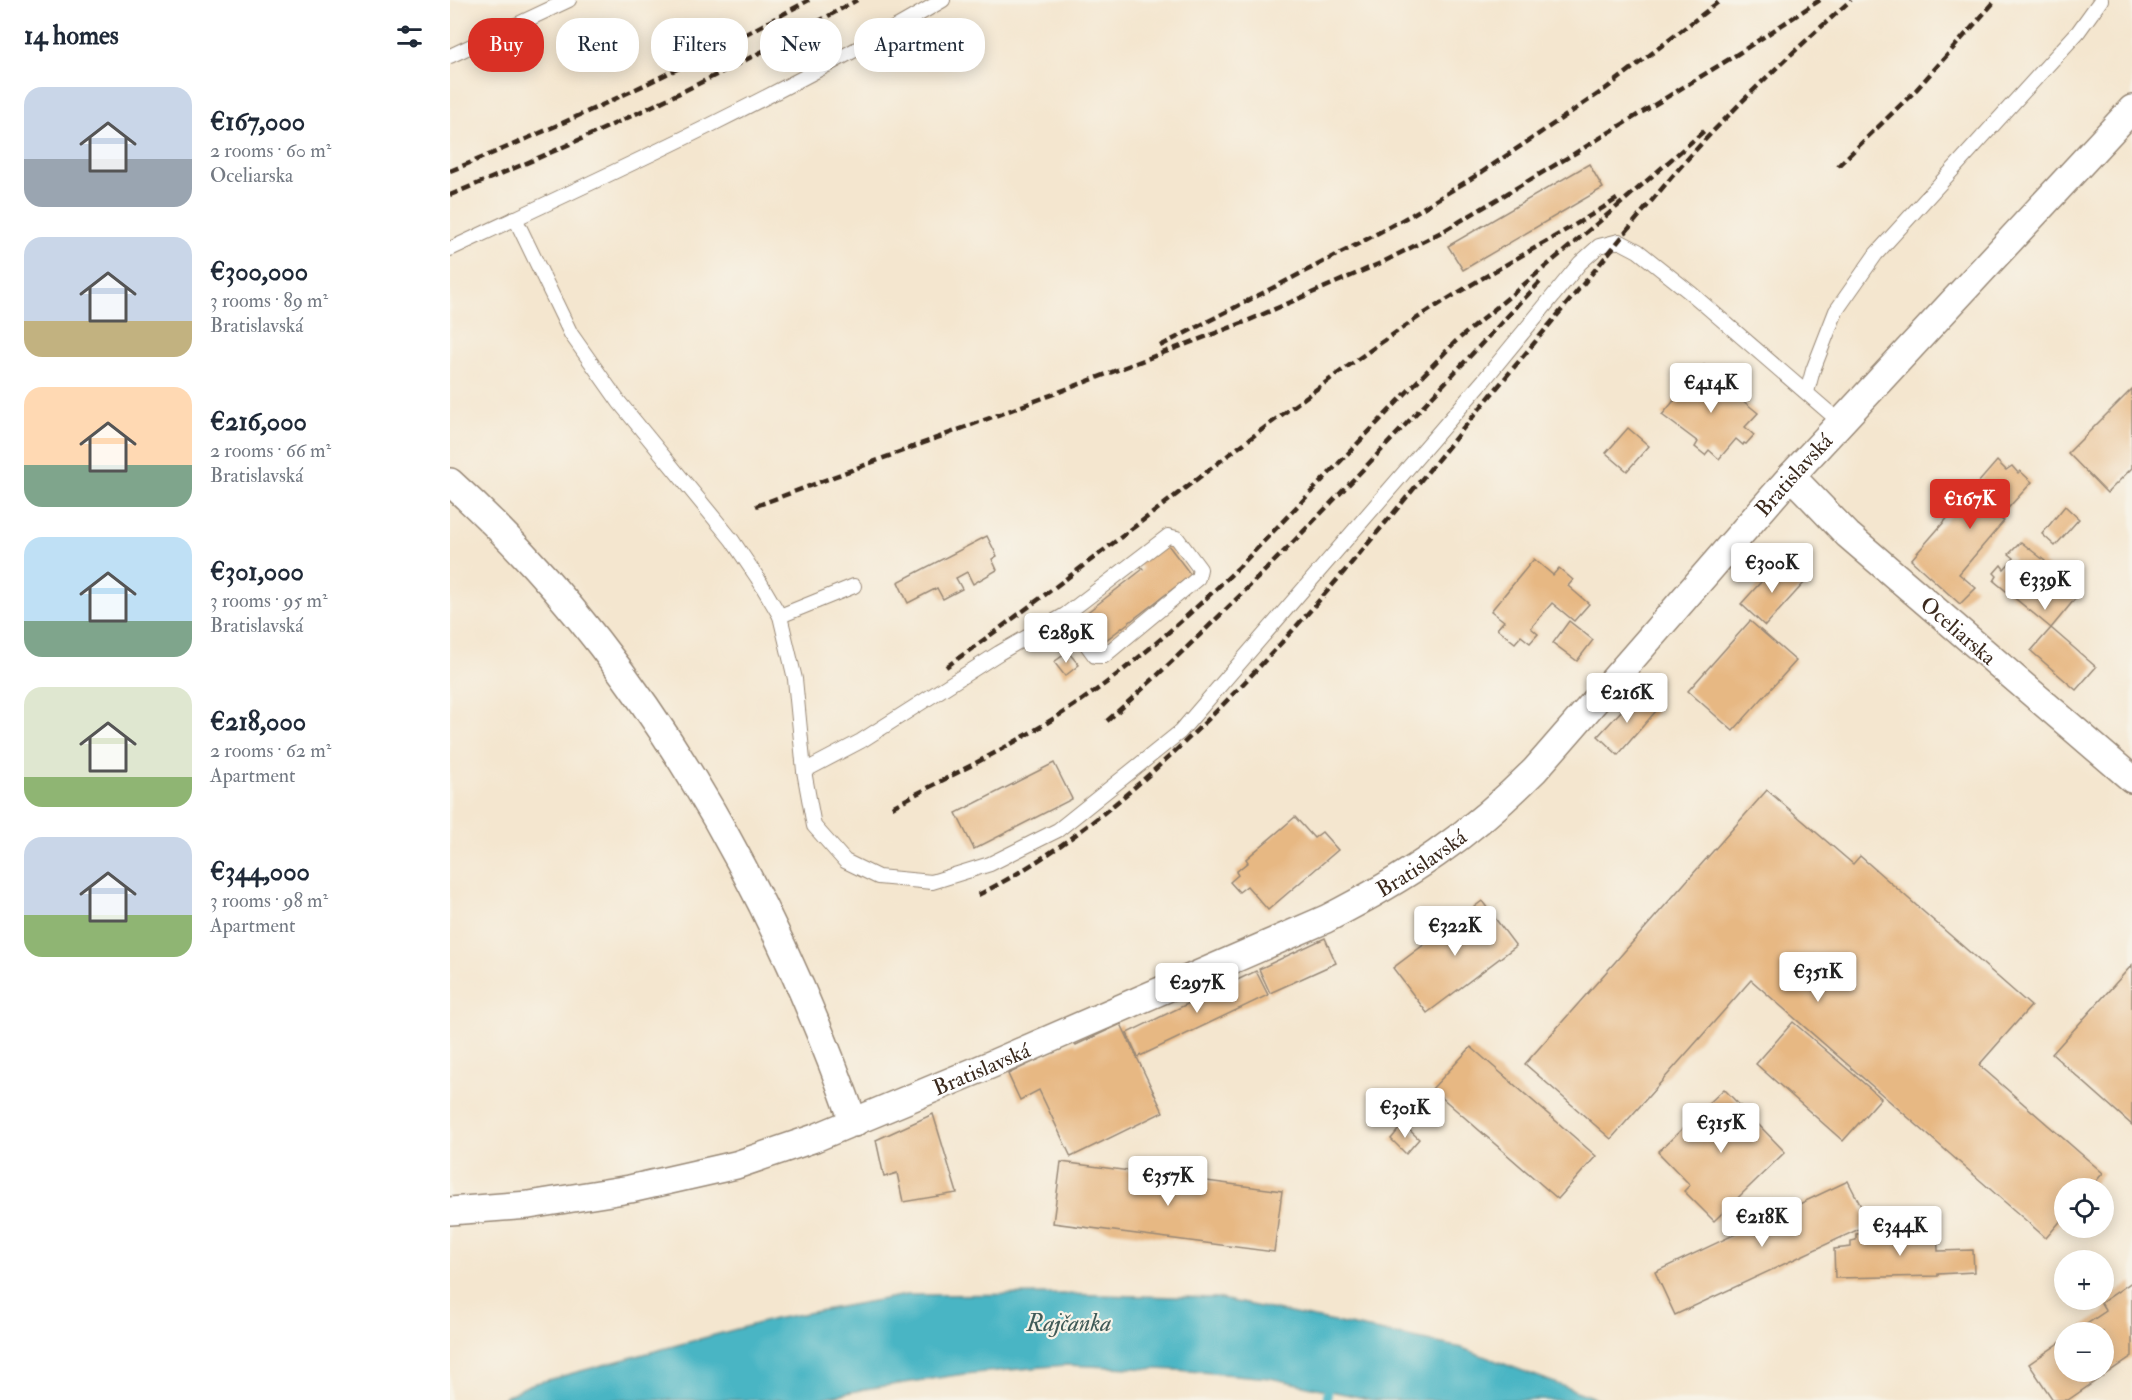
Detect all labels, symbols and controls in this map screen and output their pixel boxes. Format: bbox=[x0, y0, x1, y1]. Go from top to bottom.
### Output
chip: Buy bbox=[468, 18, 544, 72]
chip: Rent bbox=[556, 18, 639, 72]
chip: Filters bbox=[651, 18, 748, 72]
chip: New bbox=[760, 18, 842, 72]
chip: Apartment bbox=[854, 18, 985, 72]
text: 14 homes bbox=[24, 20, 119, 52]
icon: filters bbox=[393, 20, 426, 53]
text: €167,000 bbox=[210, 106, 305, 138]
icon: home bbox=[72, 111, 144, 183]
text: 2 rooms · 60 m² bbox=[210, 138, 331, 163]
text: Oceliarska bbox=[210, 163, 293, 188]
text: €300,000 bbox=[210, 256, 308, 288]
icon: home bbox=[72, 261, 144, 333]
text: 3 rooms · 89 m² bbox=[210, 288, 328, 313]
text: Bratislavská bbox=[210, 313, 303, 338]
pin: €414K bbox=[1669, 363, 1753, 414]
text: €414K bbox=[1684, 370, 1738, 395]
text: €216,000 bbox=[210, 406, 307, 438]
icon: home bbox=[72, 411, 144, 483]
street label: Bratislavská bbox=[1749, 427, 1839, 523]
text: 2 rooms · 66 m² bbox=[210, 438, 331, 463]
text: Bratislavská bbox=[210, 463, 303, 488]
pin: €167K bbox=[1928, 479, 2012, 530]
text: €167K bbox=[1944, 486, 1996, 511]
pin: €300K bbox=[1730, 543, 1814, 594]
text: €300K bbox=[1745, 550, 1799, 575]
text: €301,000 bbox=[210, 556, 304, 588]
pin: €339K bbox=[2003, 560, 2087, 611]
icon: home bbox=[72, 561, 144, 633]
text: €339K bbox=[2019, 567, 2071, 592]
text: 3 rooms · 95 m² bbox=[210, 588, 328, 613]
street label: Oceliarska bbox=[1914, 590, 2003, 672]
text: Bratislavská bbox=[210, 613, 303, 638]
pin: €289K bbox=[1024, 613, 1108, 664]
text: €289K bbox=[1038, 620, 1094, 645]
pin: €216K bbox=[1585, 673, 1669, 724]
text: €216K bbox=[1601, 680, 1653, 705]
text: €218,000 bbox=[210, 706, 306, 738]
icon: home bbox=[72, 711, 144, 783]
text: 2 rooms · 62 m² bbox=[210, 738, 331, 763]
text: Apartment bbox=[210, 763, 295, 788]
street label: Bratislavská bbox=[1371, 823, 1473, 904]
text: €344,000 bbox=[210, 856, 310, 888]
icon: home bbox=[72, 861, 144, 933]
text: 3 rooms · 98 m² bbox=[210, 888, 328, 913]
pin: €322K bbox=[1413, 906, 1497, 957]
text: Apartment bbox=[210, 913, 295, 938]
text: €322K bbox=[1428, 913, 1482, 938]
pin: €351K bbox=[1776, 952, 1860, 1003]
text: €351K bbox=[1793, 959, 1843, 984]
pin: €297K bbox=[1155, 963, 1239, 1014]
text: €297K bbox=[1169, 970, 1225, 995]
street label: Bratislavská bbox=[929, 1036, 1035, 1102]
pin: €301K bbox=[1363, 1088, 1447, 1139]
text: €301K bbox=[1380, 1095, 1430, 1120]
pin: €315K bbox=[1679, 1103, 1763, 1154]
text: €315K bbox=[1696, 1110, 1746, 1135]
pin: €357K bbox=[1126, 1156, 1210, 1207]
text: €357K bbox=[1142, 1163, 1194, 1188]
map controls bbox=[2054, 1178, 2114, 1382]
button: locate bbox=[2054, 1178, 2114, 1238]
pin: €218K bbox=[1720, 1197, 1804, 1248]
text: €218K bbox=[1736, 1204, 1788, 1229]
pin: €344K bbox=[1858, 1206, 1942, 1257]
text: €344K bbox=[1873, 1213, 1927, 1238]
button: + bbox=[2054, 1250, 2114, 1310]
water label: Rajčanka bbox=[1026, 1308, 1111, 1339]
button: − bbox=[2054, 1322, 2114, 1382]

